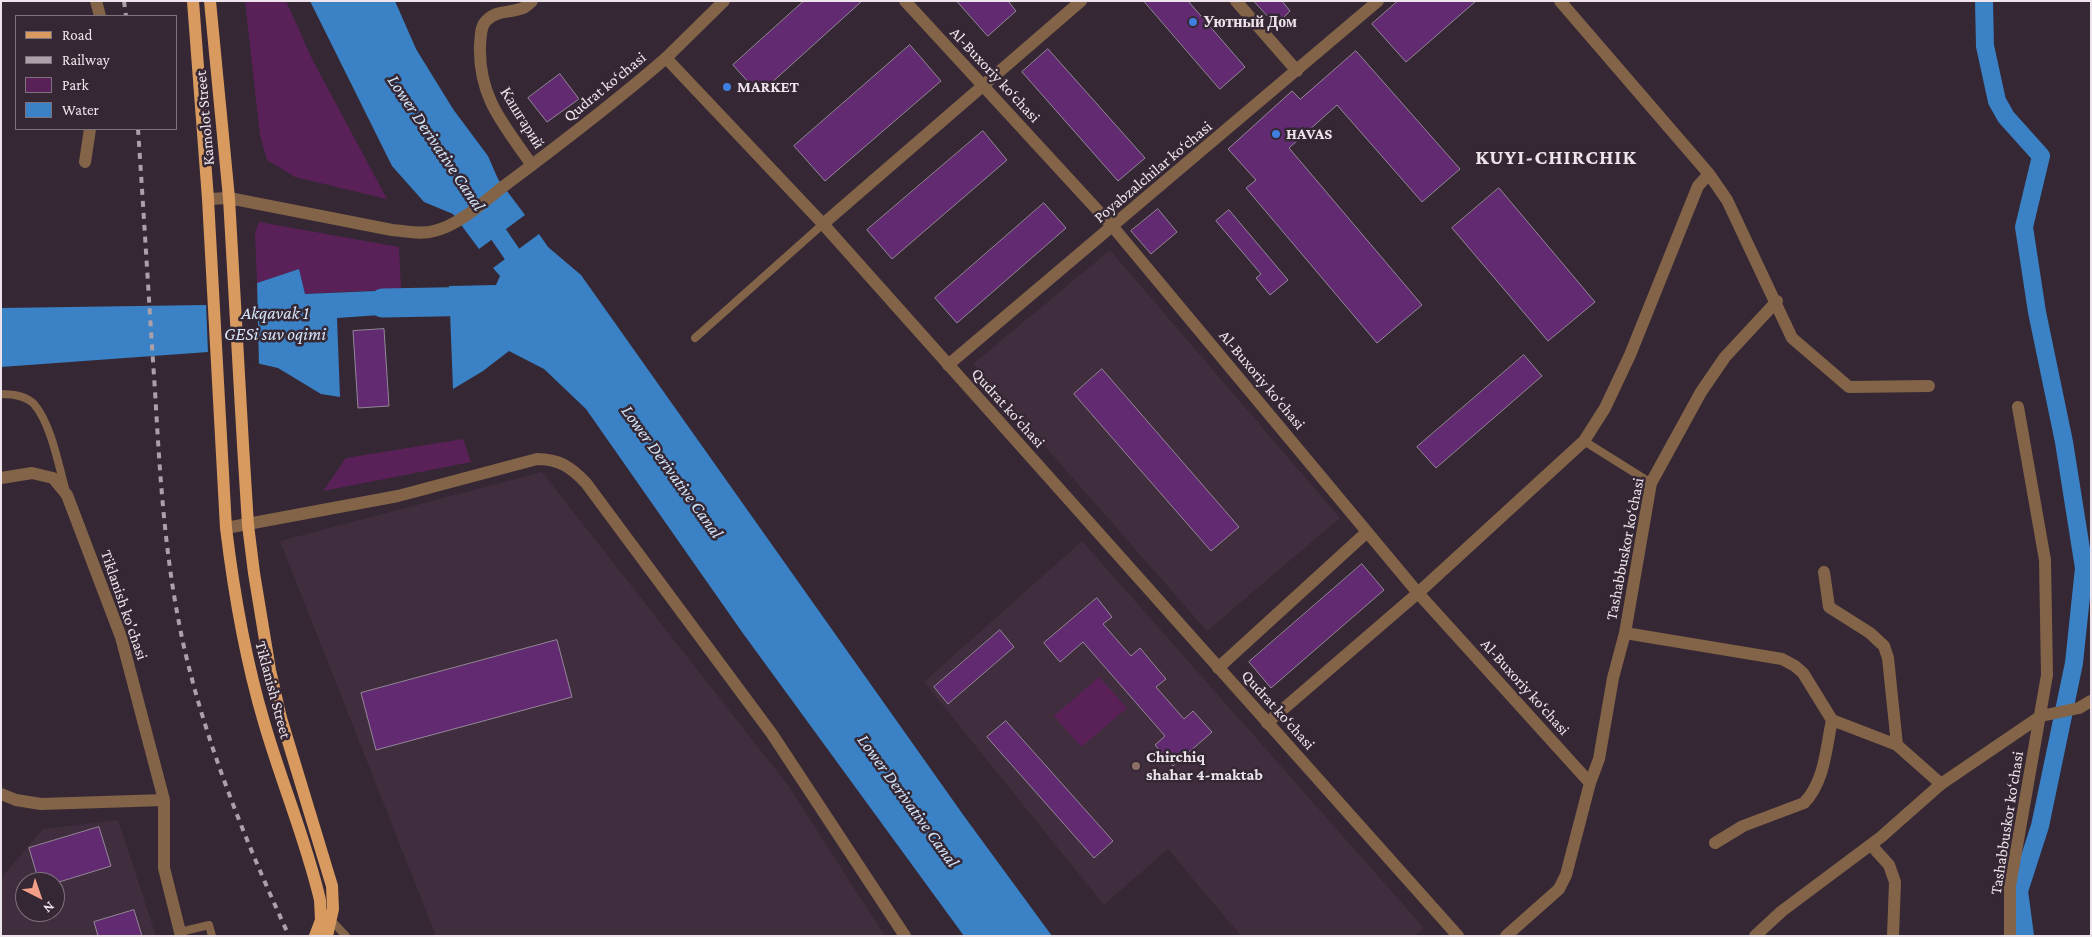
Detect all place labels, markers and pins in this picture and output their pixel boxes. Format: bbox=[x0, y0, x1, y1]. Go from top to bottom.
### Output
place label: Уютный Дом bbox=[1203, 12, 1297, 32]
marker: Уютный Дом bbox=[1187, 16, 1199, 28]
place label: MARKET bbox=[737, 77, 799, 97]
marker: MARKET bbox=[721, 81, 733, 93]
place label: HAVAS bbox=[1286, 124, 1332, 144]
marker: HAVAS bbox=[1270, 128, 1282, 140]
place label: Chirchiq shahar 4-maktab bbox=[1146, 747, 1263, 785]
marker: Chirchiq shahar 4-maktab bbox=[1130, 760, 1142, 772]

